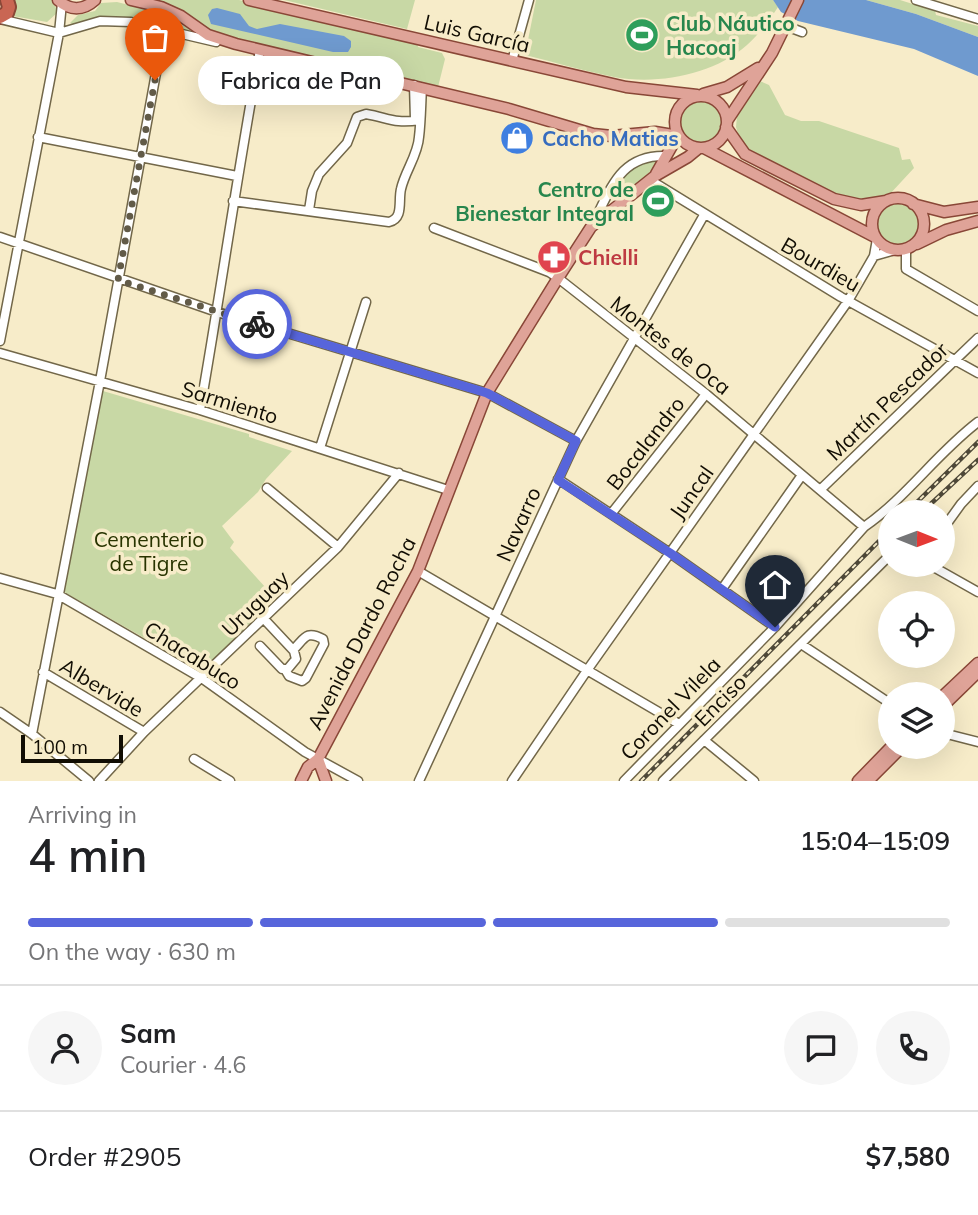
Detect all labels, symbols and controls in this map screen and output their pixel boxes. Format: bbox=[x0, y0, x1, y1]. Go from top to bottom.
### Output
pin bbox=[125, 8, 185, 80]
street label: Luis García bbox=[422, 8, 532, 58]
place label: Club Náutico Hacoaj bbox=[666, 10, 795, 60]
sports icon: Club Náutico Hacoaj bbox=[623, 16, 661, 54]
icon: bag bbox=[136, 19, 174, 57]
callout: Fabrica de Pan bbox=[197, 56, 404, 104]
text: Fabrica de Pan bbox=[220, 66, 382, 95]
shop icon: Cacho Matias bbox=[498, 119, 536, 157]
place label: Cacho Matias bbox=[542, 125, 679, 151]
place label: Centro de Bienestar Integral bbox=[455, 176, 634, 226]
sports icon: Centro de Bienestar Integral bbox=[639, 182, 677, 220]
street label: Bourdieu bbox=[777, 231, 865, 297]
pharmacy icon: Chielli bbox=[535, 238, 573, 276]
place label: Chielli bbox=[578, 244, 638, 270]
courier bbox=[222, 289, 292, 359]
street label: Montes de Oca bbox=[606, 290, 736, 400]
icon: bike bbox=[238, 305, 276, 343]
street label: Martín Pescador bbox=[821, 336, 954, 466]
street label: Sarmiento bbox=[179, 375, 281, 429]
street label: Bocalandro bbox=[601, 391, 689, 495]
street label: Juncal bbox=[663, 460, 719, 524]
street label: Navarro bbox=[490, 483, 546, 565]
north arrow bbox=[878, 500, 956, 578]
map controls bbox=[878, 500, 955, 759]
park label: Cementerio de Tigre bbox=[94, 526, 204, 576]
street label: Avenida Dardo Rocha bbox=[301, 532, 421, 734]
pin bbox=[745, 555, 805, 627]
street label: Uruguay bbox=[216, 565, 294, 641]
icon: home bbox=[756, 566, 794, 604]
button: locate bbox=[878, 591, 955, 668]
street label: Chacabuco bbox=[140, 615, 246, 695]
street label: Coronel Vilela bbox=[614, 651, 726, 765]
street label: Albervide bbox=[55, 652, 149, 722]
street label: Enciso bbox=[689, 669, 751, 731]
button: layers bbox=[878, 682, 955, 759]
scale bar bbox=[21, 732, 122, 764]
text: 100 m bbox=[32, 735, 88, 759]
text: Arriving in bbox=[28, 800, 137, 829]
text: 15:04–15:09 bbox=[800, 824, 950, 857]
text: 4 min bbox=[28, 826, 147, 884]
text: On the way · 630 m bbox=[28, 937, 236, 966]
button: person bbox=[28, 1011, 102, 1085]
button: chat bbox=[784, 1011, 858, 1085]
button: phone bbox=[876, 1011, 950, 1085]
text: Sam bbox=[120, 1017, 176, 1050]
text: Courier · 4.6 bbox=[120, 1050, 246, 1079]
text: Order #2905 bbox=[28, 1140, 181, 1173]
text: $7,580 bbox=[866, 1140, 950, 1173]

